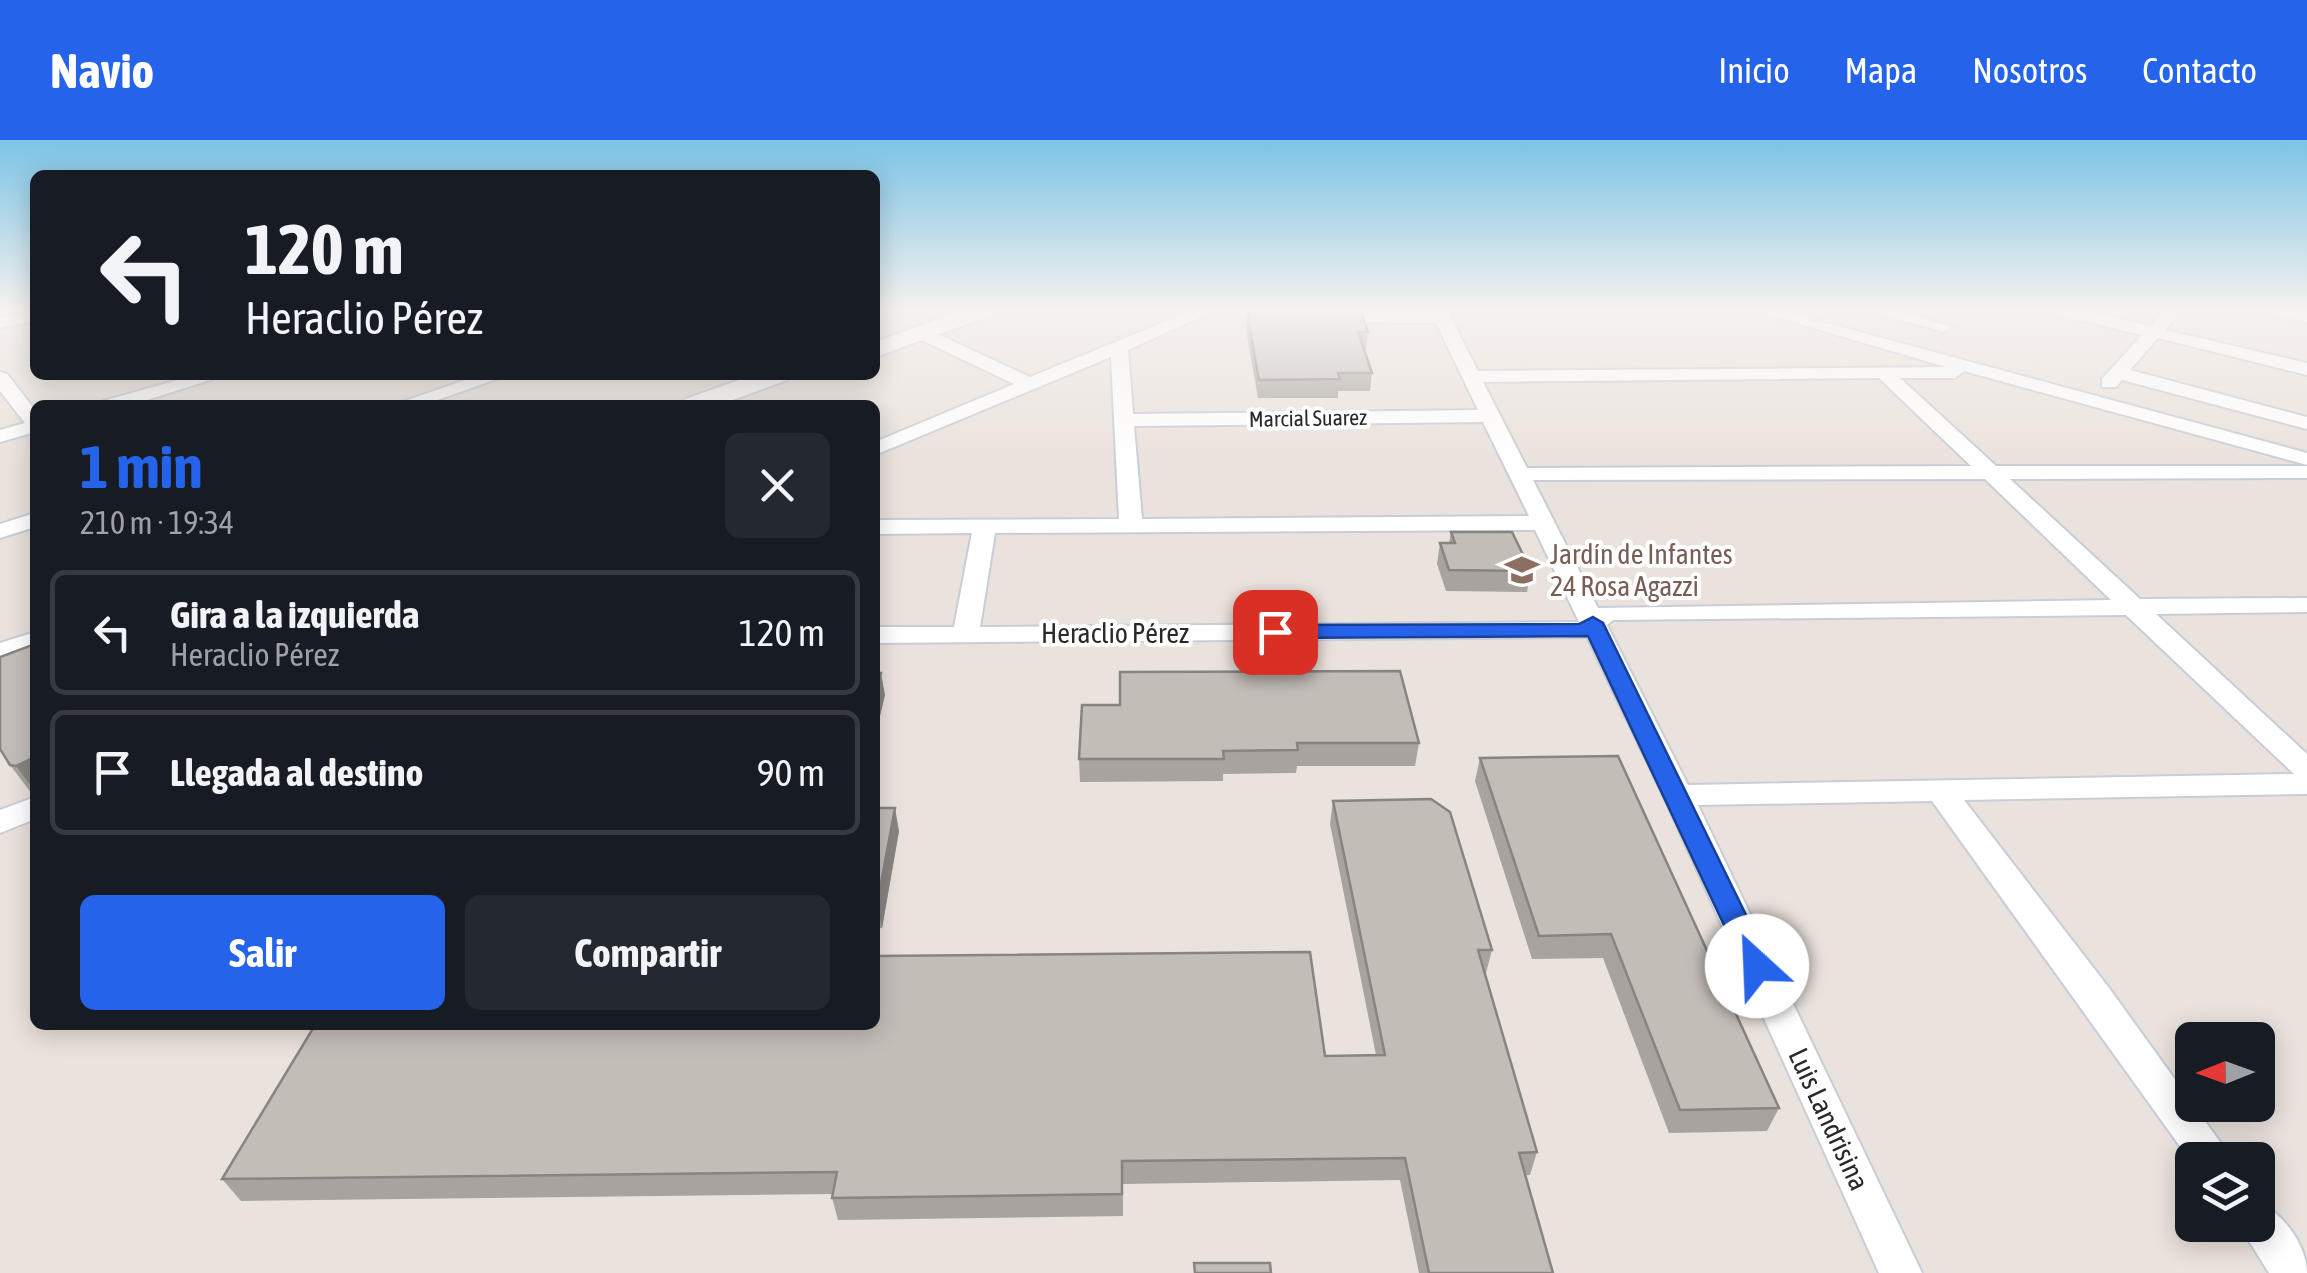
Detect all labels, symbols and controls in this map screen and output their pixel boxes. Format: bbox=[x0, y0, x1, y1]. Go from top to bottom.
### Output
text: Navio bbox=[50, 43, 154, 98]
text: Inicio bbox=[1718, 50, 1790, 90]
text: Mapa bbox=[1845, 50, 1917, 90]
text: Nosotros bbox=[1972, 50, 2087, 90]
text: Contacto bbox=[2142, 50, 2257, 90]
text: 120 m bbox=[245, 209, 404, 289]
icon: left bbox=[80, 210, 210, 340]
text: Heraclio Pérez bbox=[245, 292, 483, 344]
street label: Marcial Suarez bbox=[1249, 404, 1367, 432]
text: 1 min bbox=[80, 432, 203, 501]
button: close bbox=[725, 433, 830, 538]
text: 210 m · 19:34 bbox=[80, 504, 234, 541]
place label: Jardín de Infantes 24 Rosa Agazzi bbox=[1550, 538, 1733, 602]
school or university icon: Jardín de Infantes 24 Rosa Agazzi bbox=[1503, 551, 1541, 589]
pin bbox=[1233, 590, 1318, 675]
text: Gira a la izquierda bbox=[170, 593, 419, 636]
icon: left bbox=[85, 605, 140, 660]
icon: arrive bbox=[1248, 605, 1303, 660]
text: 120 m bbox=[739, 611, 825, 654]
street label: Heraclio Pérez bbox=[1041, 617, 1189, 649]
text: Heraclio Pérez bbox=[170, 636, 339, 673]
icon: arrive bbox=[85, 745, 140, 800]
text: Llegada al destino bbox=[170, 751, 423, 794]
text: 90 m bbox=[757, 751, 825, 794]
button: Salir bbox=[80, 895, 445, 1010]
button: Compartir bbox=[465, 895, 830, 1010]
position arrow bbox=[1705, 914, 1809, 1018]
north arrow bbox=[2175, 1022, 2275, 1122]
map controls bbox=[2175, 1022, 2275, 1242]
street label: Luis Landrisina bbox=[1782, 1043, 1876, 1195]
button: layers bbox=[2175, 1142, 2275, 1242]

